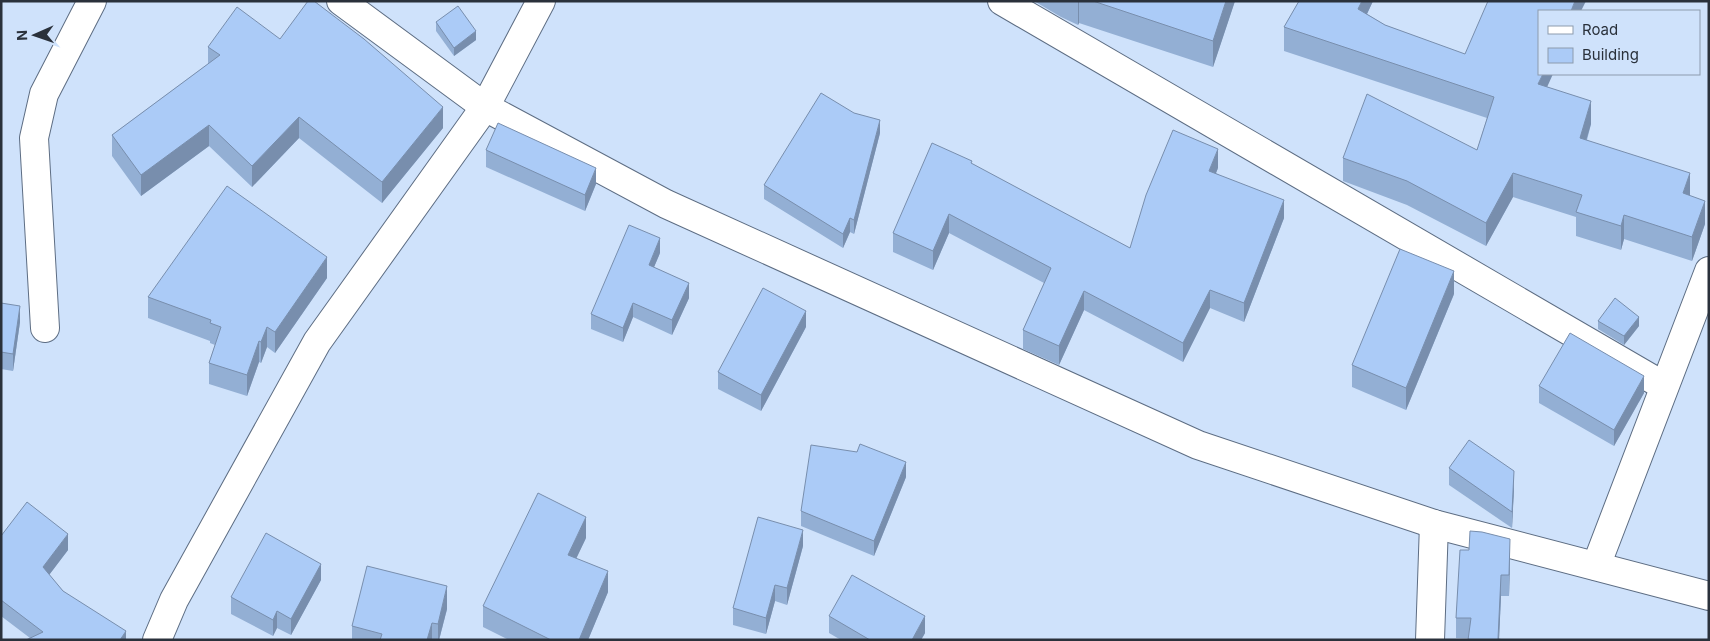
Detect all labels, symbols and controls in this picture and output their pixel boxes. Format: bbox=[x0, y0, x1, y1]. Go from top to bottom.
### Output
north arrow bbox=[10, 10, 60, 60]
legend bbox=[1538, 10, 1700, 75]
text: Road bbox=[1582, 20, 1618, 39]
text: N bbox=[13, 30, 30, 41]
text: Building bbox=[1582, 45, 1639, 64]

